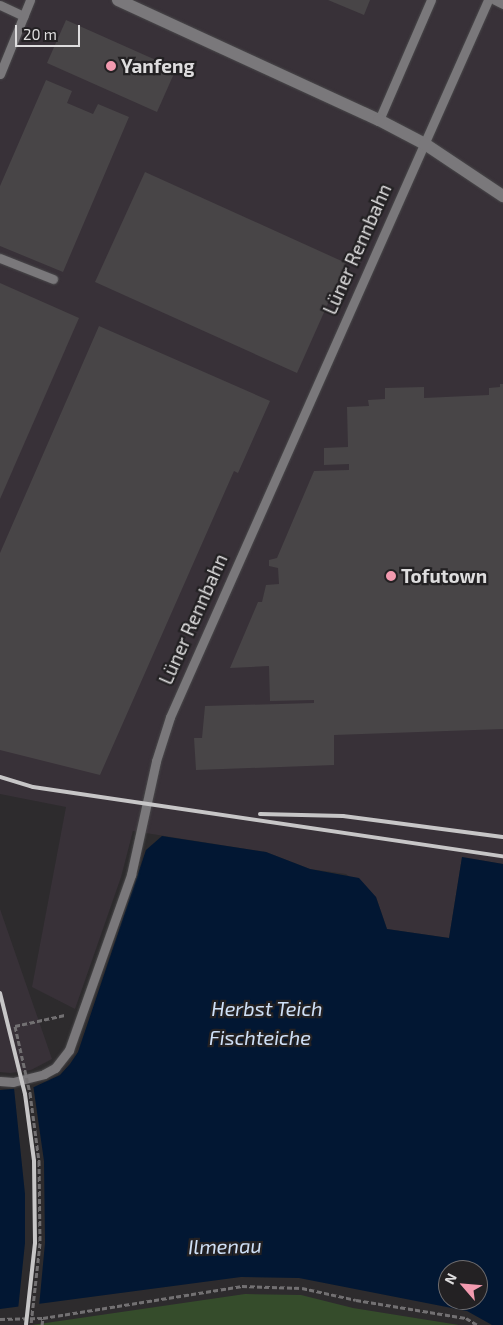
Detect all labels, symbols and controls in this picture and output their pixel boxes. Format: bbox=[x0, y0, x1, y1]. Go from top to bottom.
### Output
scale bar bbox=[18, 15, 82, 47]
text: 20 m bbox=[23, 25, 57, 43]
place label: Yanfeng bbox=[121, 55, 194, 77]
marker: Yanfeng bbox=[105, 60, 117, 72]
street label: Lüner Rennbahn bbox=[318, 180, 396, 318]
street label: Lüner Rennbahn bbox=[154, 550, 232, 688]
place label: Tofutown bbox=[401, 565, 487, 587]
marker: Tofutown bbox=[385, 570, 397, 582]
water label: Herbst Teich bbox=[211, 996, 323, 1020]
water label: Fischteiche bbox=[209, 1025, 311, 1049]
water label: Ilmenau bbox=[188, 1233, 262, 1259]
north arrow bbox=[438, 1260, 488, 1310]
text: N bbox=[440, 1270, 460, 1287]

